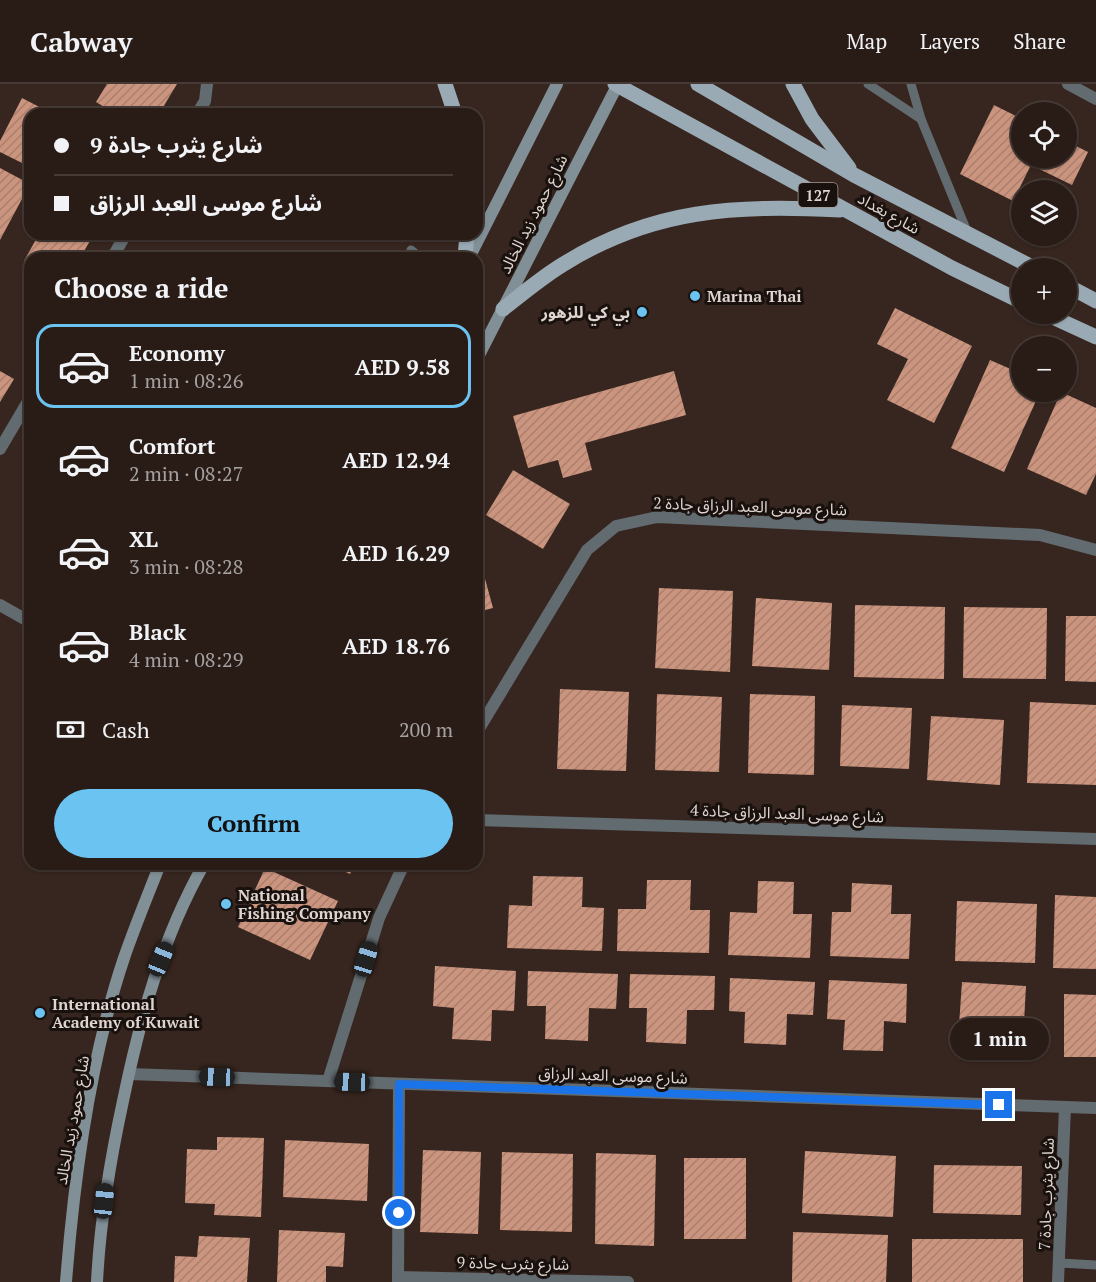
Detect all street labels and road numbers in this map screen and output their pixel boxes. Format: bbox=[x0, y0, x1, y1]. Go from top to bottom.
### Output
street label: شارع حمود زيد الخالد bbox=[493, 151, 574, 278]
road number: 127 bbox=[798, 183, 838, 207]
street label: شارع بغداد bbox=[853, 187, 924, 241]
street label: شارع موسى العبد الرزاق جادة 2 bbox=[653, 492, 847, 522]
street label: شارع موسى العبد الرزاق جادة 4 bbox=[690, 799, 884, 829]
street label: شارع حمود زيد الخالد bbox=[50, 1054, 96, 1187]
street label: شارع موسى العبد الرزاق bbox=[538, 1061, 688, 1091]
street label: شارع يثرب جادة 7 bbox=[1033, 1137, 1061, 1251]
street label: شارع يثرب جادة 9 bbox=[457, 1251, 569, 1277]

